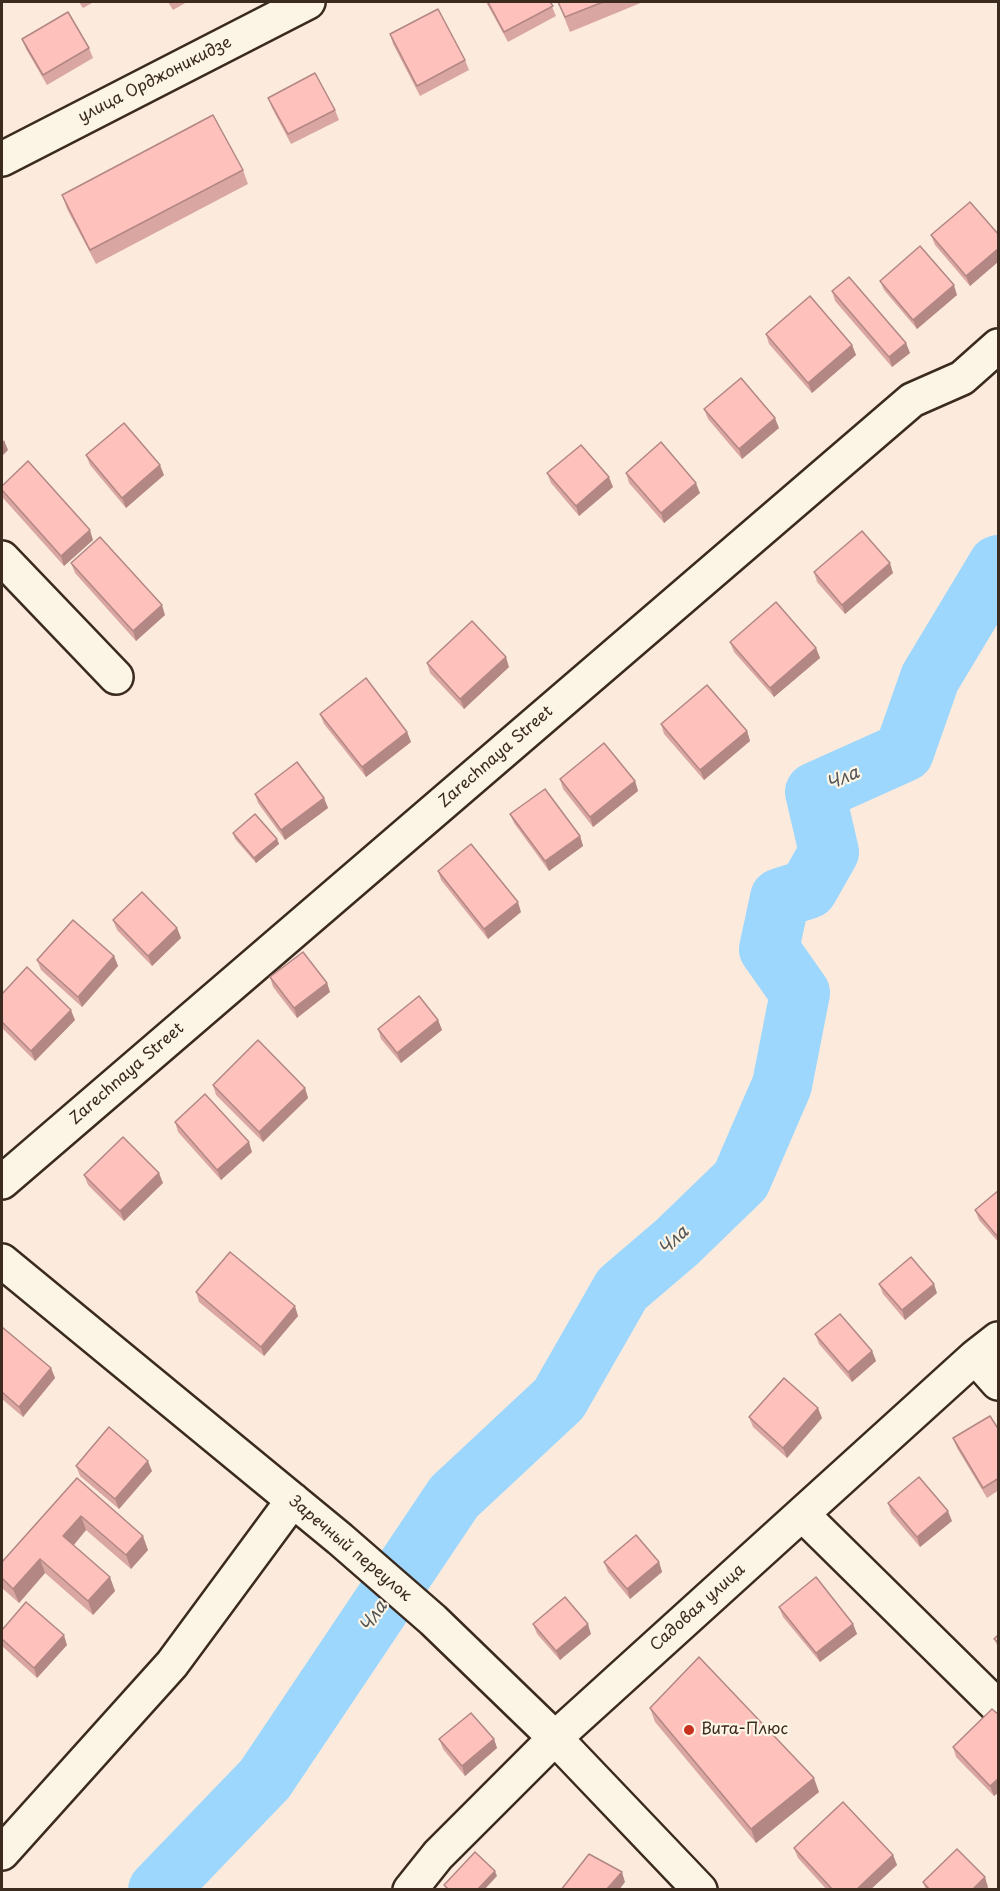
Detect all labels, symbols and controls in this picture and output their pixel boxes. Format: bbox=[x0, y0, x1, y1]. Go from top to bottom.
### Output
street label: улица Орджоникидзе bbox=[75, 33, 235, 127]
street label: Zarechnaya Street bbox=[435, 702, 557, 812]
water label: Чла bbox=[823, 762, 863, 796]
street label: Zarechnaya Street bbox=[66, 1019, 188, 1129]
water label: Чла bbox=[654, 1222, 694, 1260]
street label: Заречный переулок bbox=[285, 1492, 415, 1606]
street label: Садовая улица bbox=[647, 1560, 749, 1656]
water label: Чла bbox=[356, 1597, 392, 1637]
place label: Вита-Плюс bbox=[701, 1720, 788, 1740]
marker: Вита-Плюс bbox=[682, 1723, 696, 1737]

